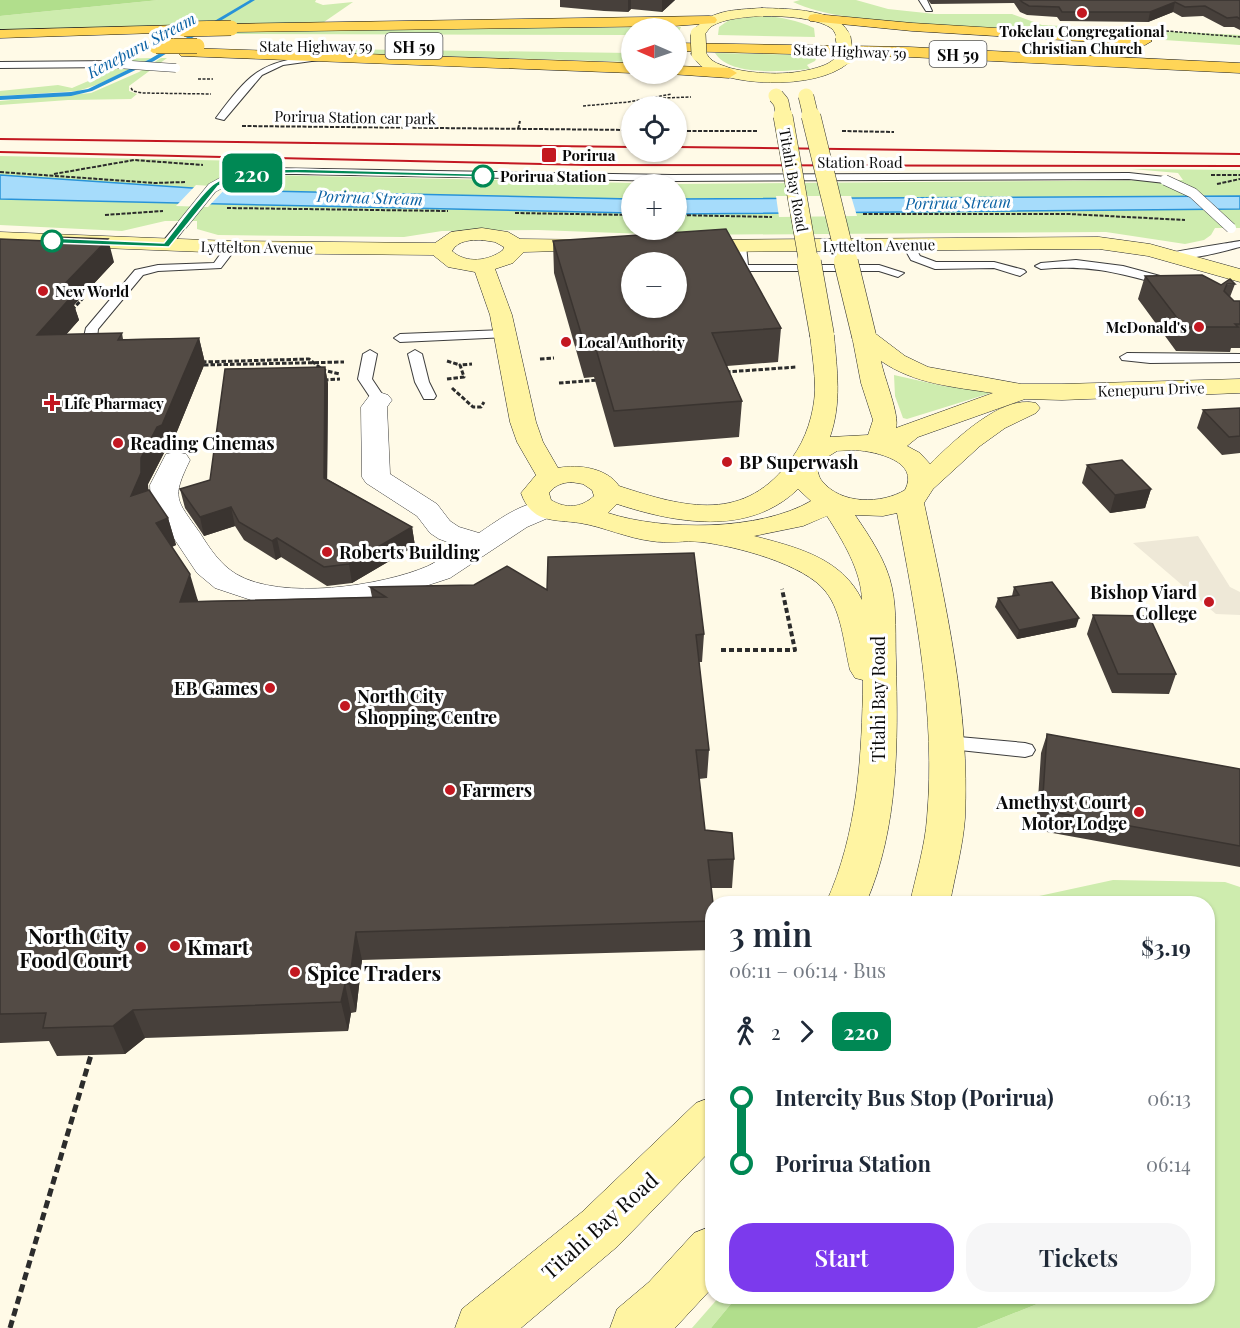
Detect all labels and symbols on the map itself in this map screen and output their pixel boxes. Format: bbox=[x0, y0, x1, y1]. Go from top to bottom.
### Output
marker: Tokelau Congregational Christian Church bbox=[1075, 6, 1089, 20]
water label: Kenepuru Stream bbox=[82, 7, 199, 83]
north arrow bbox=[621, 18, 687, 84]
place label: Tokelau Congregational Christian Church bbox=[999, 21, 1165, 58]
road number: SH 59 bbox=[386, 33, 442, 59]
street label: State Highway 59 bbox=[259, 36, 373, 56]
street label: State Highway 59 bbox=[793, 39, 907, 63]
road number: SH 59 bbox=[930, 41, 986, 67]
street label: Porirua Station car park bbox=[274, 106, 437, 128]
street label: Titahi Bay Road bbox=[775, 126, 813, 234]
place label: Porirua bbox=[562, 145, 616, 165]
marker: Porirua bbox=[540, 146, 558, 164]
street label: Station Road bbox=[817, 152, 903, 172]
line badge: 220 bbox=[218, 154, 286, 192]
marker: Porirua Station bbox=[472, 165, 494, 187]
place label: Porirua Station bbox=[500, 166, 607, 186]
water label: Porirua Stream bbox=[316, 185, 423, 209]
water label: Porirua Stream bbox=[904, 191, 1011, 213]
unlabelled marker bbox=[41, 230, 63, 252]
street label: Lyttelton Avenue bbox=[823, 234, 935, 256]
street label: Lyttelton Avenue bbox=[201, 236, 313, 258]
place label: New World bbox=[55, 281, 129, 301]
marker: New World bbox=[36, 284, 50, 298]
place label: McDonald's bbox=[1106, 317, 1187, 337]
marker: McDonald's bbox=[1192, 320, 1206, 334]
place label: Local Authority bbox=[578, 332, 685, 352]
marker: Local Authority bbox=[559, 335, 573, 349]
street label: Kenepuru Drive bbox=[1097, 377, 1205, 401]
place label: Life Pharmacy bbox=[64, 393, 164, 413]
marker: Life Pharmacy bbox=[45, 396, 59, 410]
place label: Reading Cinemas bbox=[130, 431, 275, 455]
marker: Reading Cinemas bbox=[111, 436, 125, 450]
place label: BP Superwash bbox=[739, 450, 858, 474]
marker: BP Superwash bbox=[720, 455, 734, 469]
place label: Roberts Building bbox=[339, 540, 480, 564]
marker: Roberts Building bbox=[320, 545, 334, 559]
place label: Bishop Viard College bbox=[1090, 580, 1197, 625]
marker: Bishop Viard College bbox=[1202, 595, 1216, 609]
street label: Titahi Bay Road bbox=[866, 635, 890, 762]
place label: EB Games bbox=[174, 676, 258, 700]
marker: EB Games bbox=[263, 681, 277, 695]
place label: North City Shopping Centre bbox=[357, 684, 497, 729]
marker: North City Shopping Centre bbox=[338, 699, 352, 713]
place label: Farmers bbox=[462, 778, 532, 802]
marker: Farmers bbox=[443, 783, 457, 797]
place label: Amethyst Court Motor Lodge bbox=[995, 790, 1128, 835]
marker: Amethyst Court Motor Lodge bbox=[1132, 805, 1146, 819]
place label: North City Food Court bbox=[19, 921, 130, 973]
place label: Kmart bbox=[187, 932, 250, 960]
marker: Kmart bbox=[168, 939, 182, 953]
marker: North City Food Court bbox=[134, 940, 148, 954]
place label: Spice Traders bbox=[307, 958, 441, 986]
marker: Spice Traders bbox=[288, 965, 302, 979]
street label: Titahi Bay Road bbox=[535, 1165, 663, 1285]

